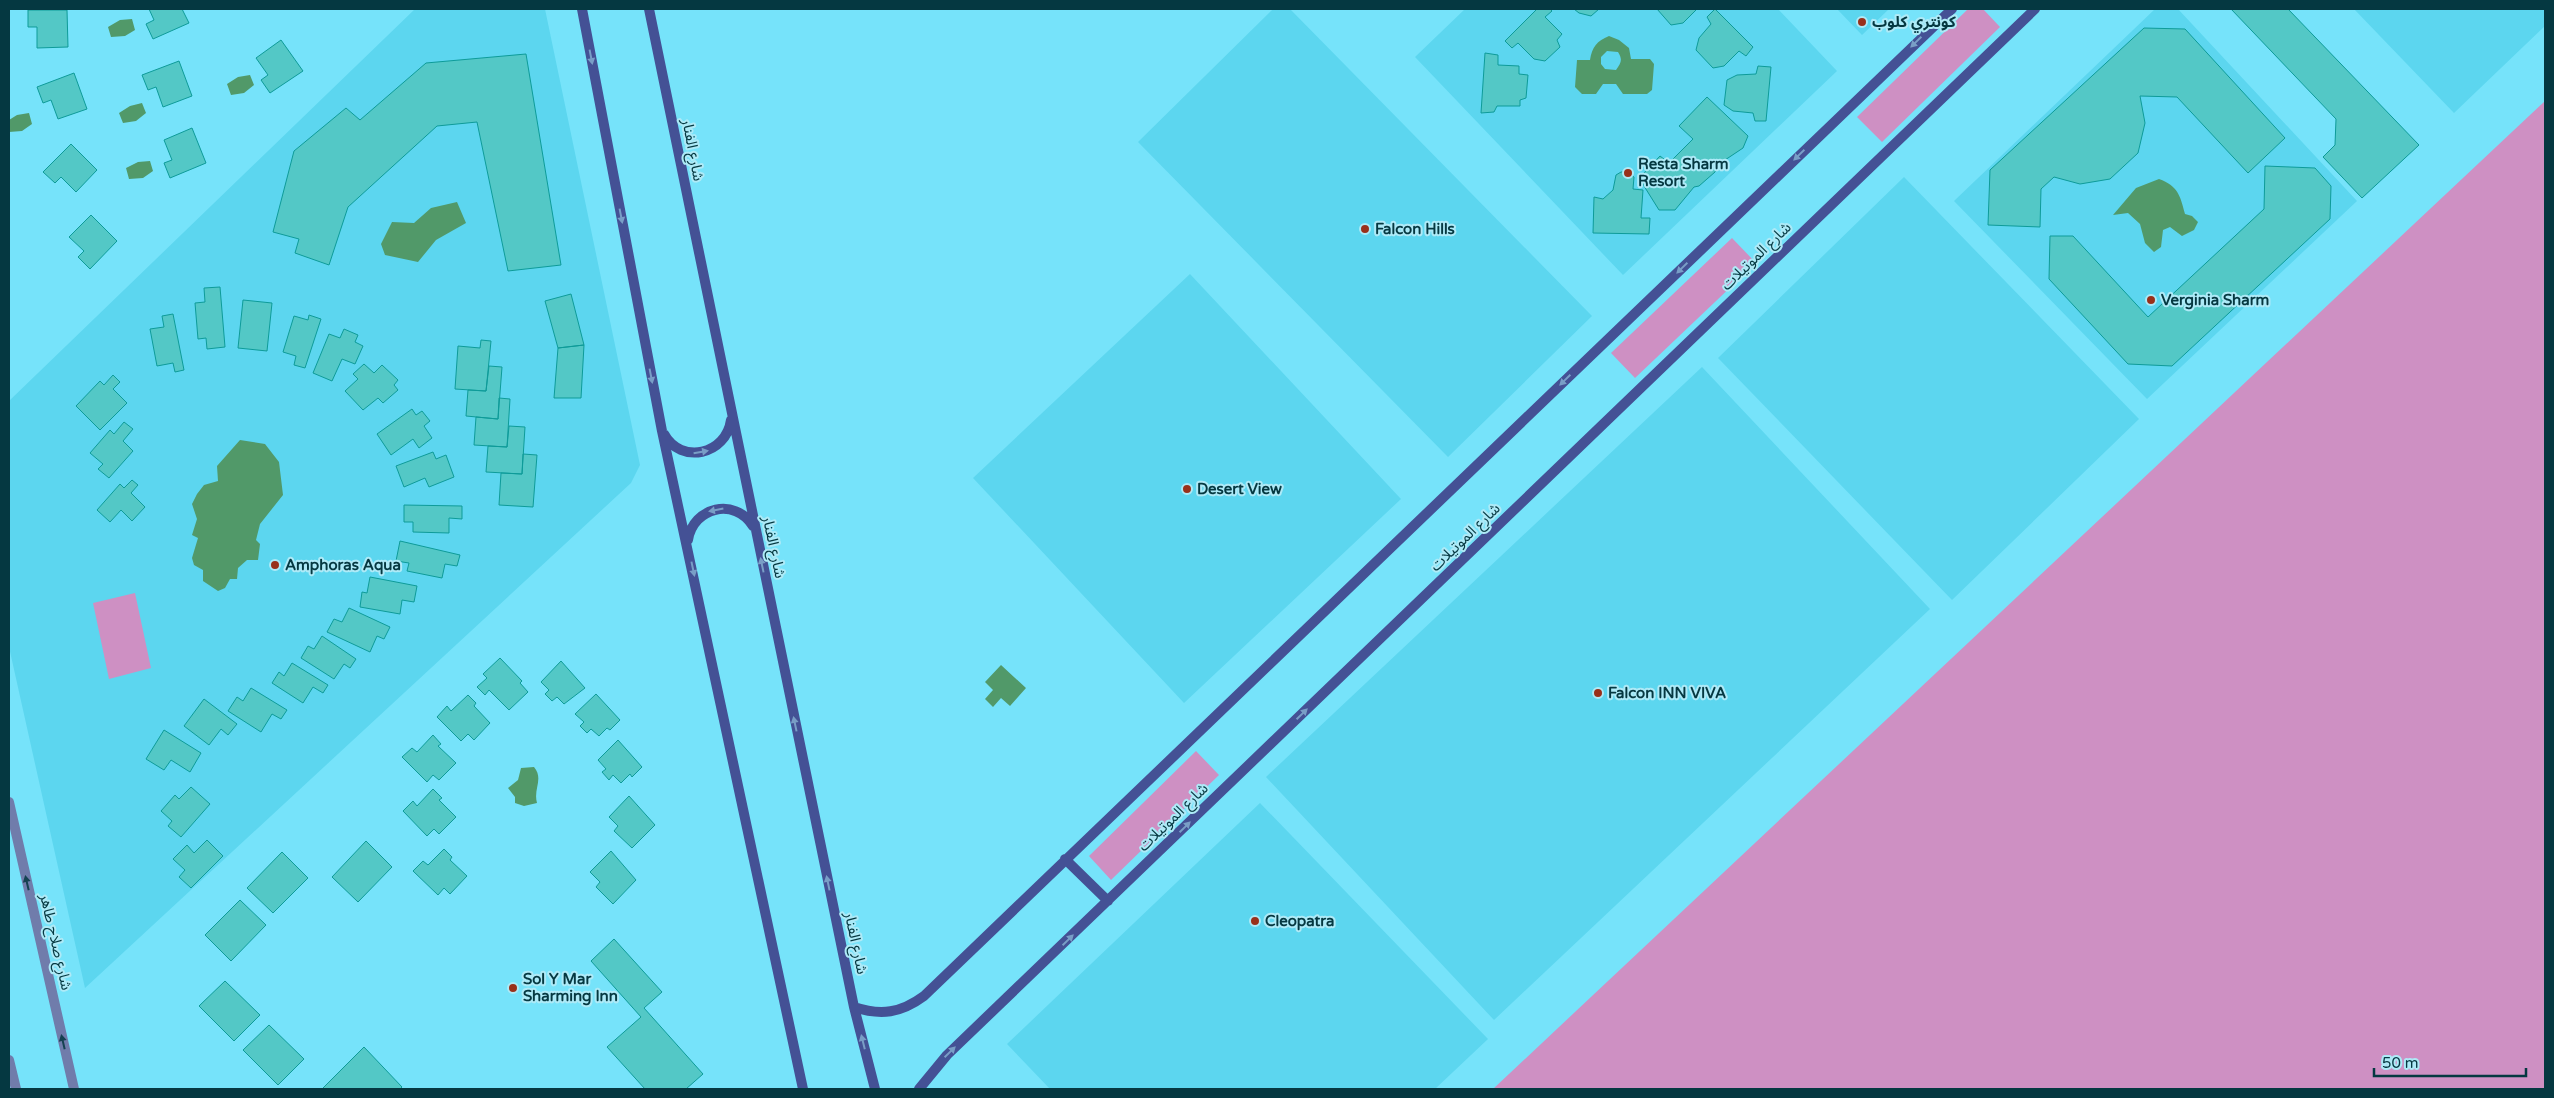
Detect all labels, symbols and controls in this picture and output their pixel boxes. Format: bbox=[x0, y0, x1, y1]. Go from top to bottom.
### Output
place label: كونتري كلوب bbox=[1872, 13, 1956, 33]
marker: كونتري كلوب bbox=[1856, 16, 1868, 28]
one-way arrow bbox=[1911, 36, 1923, 48]
one-way arrow bbox=[587, 49, 595, 64]
street label: شارع الفنار bbox=[675, 116, 708, 183]
one-way arrow bbox=[1793, 149, 1805, 161]
place label: Resta Sharm Resort bbox=[1638, 155, 1729, 190]
marker: Resta Sharm Resort bbox=[1622, 167, 1634, 179]
one-way arrow bbox=[618, 209, 626, 225]
street label: شارع الموتيلات bbox=[1717, 218, 1797, 296]
place label: Falcon Hills bbox=[1375, 220, 1455, 238]
marker: Falcon Hills bbox=[1359, 223, 1371, 235]
one-way arrow bbox=[1676, 262, 1688, 274]
place label: Verginia Sharm bbox=[2161, 291, 2269, 310]
marker: Verginia Sharm bbox=[2145, 294, 2157, 306]
one-way arrow bbox=[648, 368, 656, 384]
one-way arrow bbox=[1559, 374, 1571, 386]
one-way arrow bbox=[694, 447, 710, 455]
place label: Desert View bbox=[1197, 480, 1282, 498]
marker: Desert View bbox=[1181, 483, 1193, 495]
street label: شارع الموتيلات bbox=[1426, 499, 1506, 577]
one-way arrow bbox=[707, 507, 723, 515]
street label: شارع الفنار bbox=[756, 513, 789, 581]
place label: Amphoras Aqua bbox=[285, 556, 401, 575]
one-way arrow bbox=[758, 558, 766, 573]
marker: Amphoras Aqua bbox=[269, 559, 281, 571]
one-way arrow bbox=[689, 561, 697, 577]
place label: Falcon INN VIVA bbox=[1608, 684, 1726, 702]
marker: Falcon INN VIVA bbox=[1592, 687, 1604, 699]
one-way arrow bbox=[1296, 708, 1308, 720]
one-way arrow bbox=[791, 717, 799, 732]
street label: شارع الموتيلات bbox=[1134, 779, 1214, 857]
one-way arrow bbox=[1178, 821, 1190, 833]
one-way arrow bbox=[23, 876, 31, 891]
one-way arrow bbox=[824, 876, 832, 891]
street label: شارع صلاح طاهر bbox=[33, 891, 76, 993]
street label: شارع الفنار bbox=[838, 909, 871, 977]
place label: Cleopatra bbox=[1265, 912, 1334, 931]
marker: Cleopatra bbox=[1249, 915, 1261, 927]
one-way arrow bbox=[1061, 934, 1073, 946]
place label: Sol Y Mar Sharming Inn bbox=[523, 970, 618, 1006]
marker: Sol Y Mar Sharming Inn bbox=[507, 982, 519, 994]
one-way arrow bbox=[59, 1034, 67, 1049]
one-way arrow bbox=[858, 1035, 866, 1050]
one-way arrow bbox=[944, 1046, 956, 1058]
scale bar bbox=[2374, 1046, 2526, 1078]
text: 50 m bbox=[2382, 1054, 2419, 1072]

